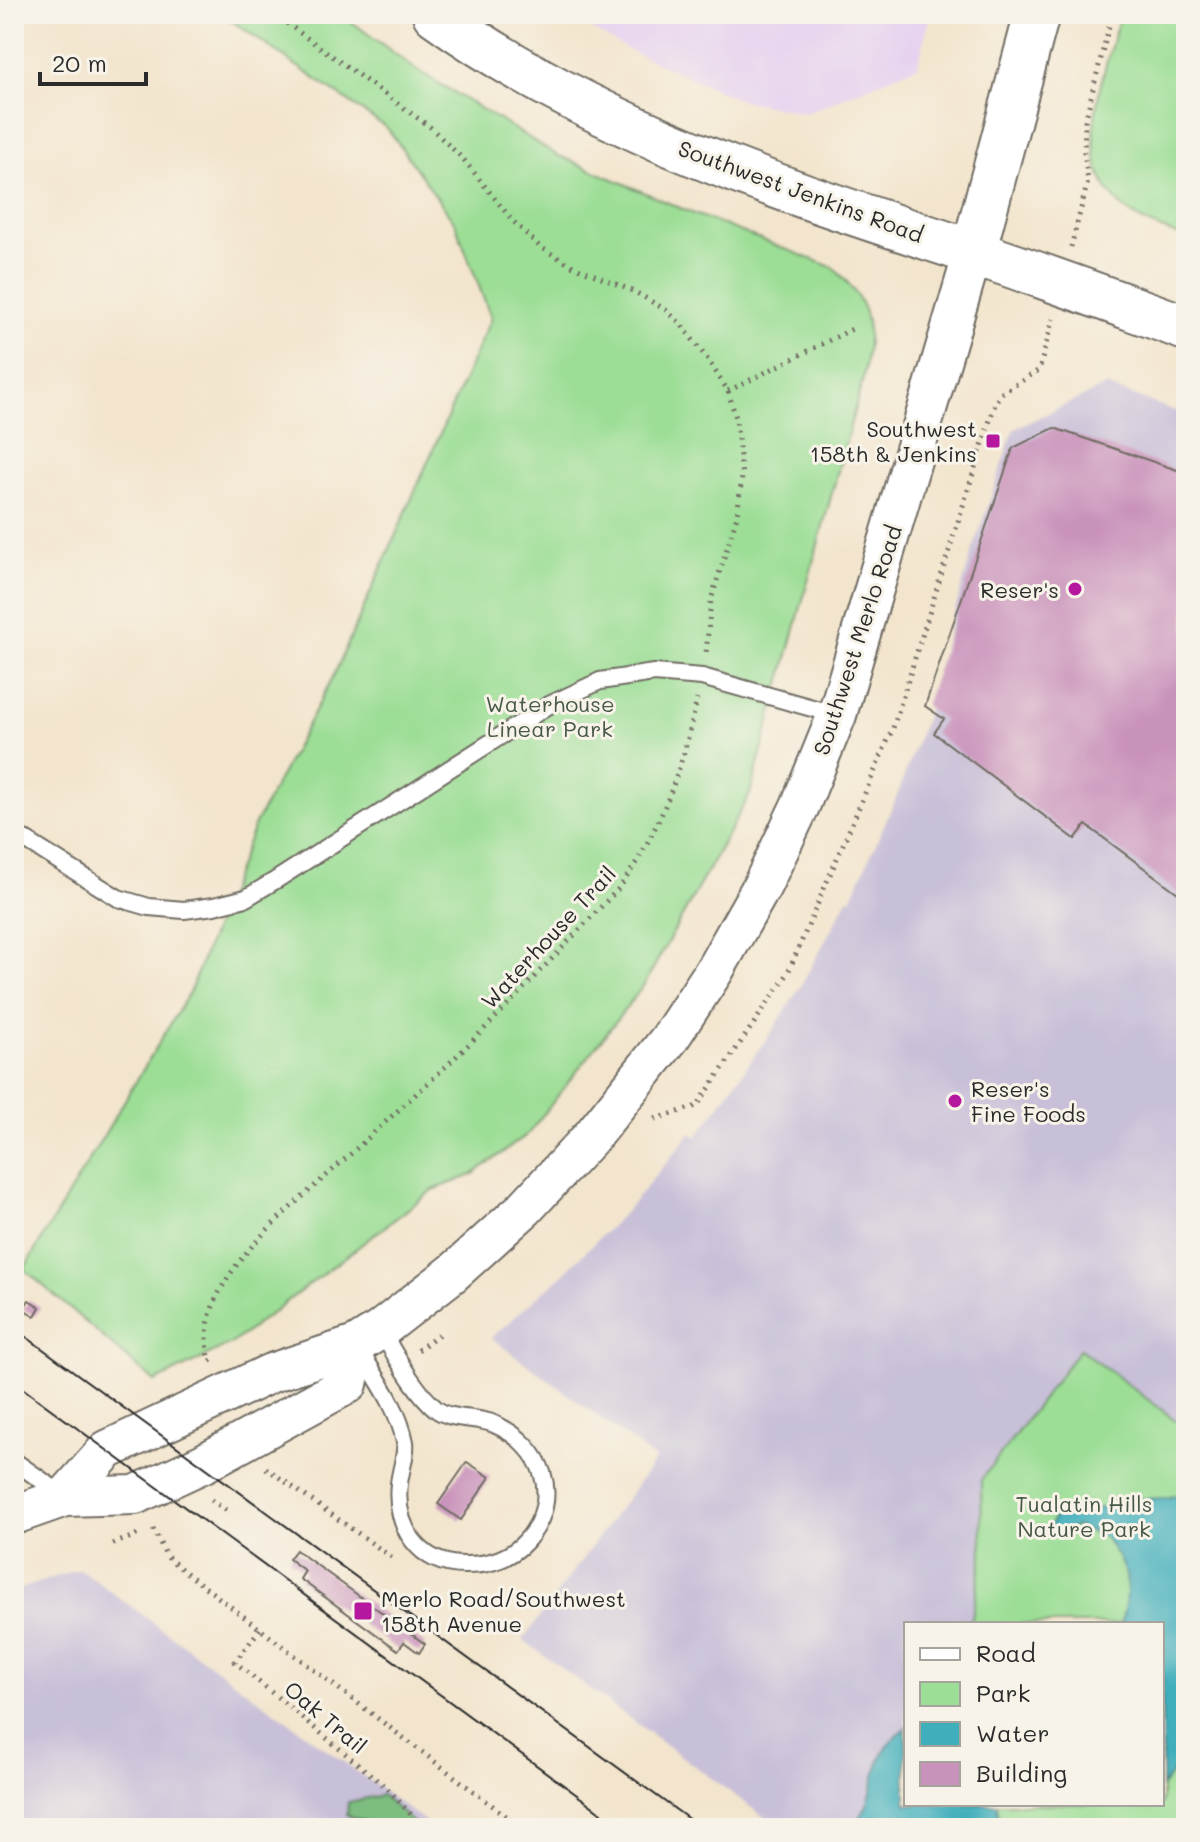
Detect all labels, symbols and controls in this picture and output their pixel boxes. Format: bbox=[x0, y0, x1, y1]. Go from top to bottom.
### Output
scale bar bbox=[40, 36, 146, 86]
text: 20 m bbox=[52, 47, 107, 78]
street label: Southwest Jenkins Road bbox=[674, 133, 928, 249]
place label: Southwest 158th & Jenkins bbox=[810, 414, 977, 468]
marker: Southwest 158th & Jenkins bbox=[984, 432, 1002, 450]
street label: Southwest Merlo Road bbox=[806, 521, 908, 759]
place label: Reser's bbox=[980, 575, 1059, 604]
marker: Reser's bbox=[1066, 580, 1084, 598]
park label: Waterhouse Linear Park bbox=[485, 689, 615, 743]
street label: Waterhouse Trail bbox=[474, 859, 622, 1015]
place label: Reser's Fine Foods bbox=[971, 1074, 1086, 1128]
marker: Reser's Fine Foods bbox=[946, 1092, 964, 1110]
park label: Tualatin Hills Nature Park bbox=[1015, 1489, 1153, 1543]
place label: Merlo Road/Southwest 158th Avenue bbox=[381, 1584, 626, 1638]
marker: Merlo Road/Southwest 158th Avenue bbox=[352, 1600, 374, 1622]
legend bbox=[904, 1622, 1164, 1806]
text: Road bbox=[976, 1637, 1036, 1668]
street label: Oak Trail bbox=[279, 1674, 373, 1760]
text: Park bbox=[976, 1677, 1030, 1708]
text: Water bbox=[976, 1717, 1050, 1748]
text: Building bbox=[976, 1757, 1067, 1788]

